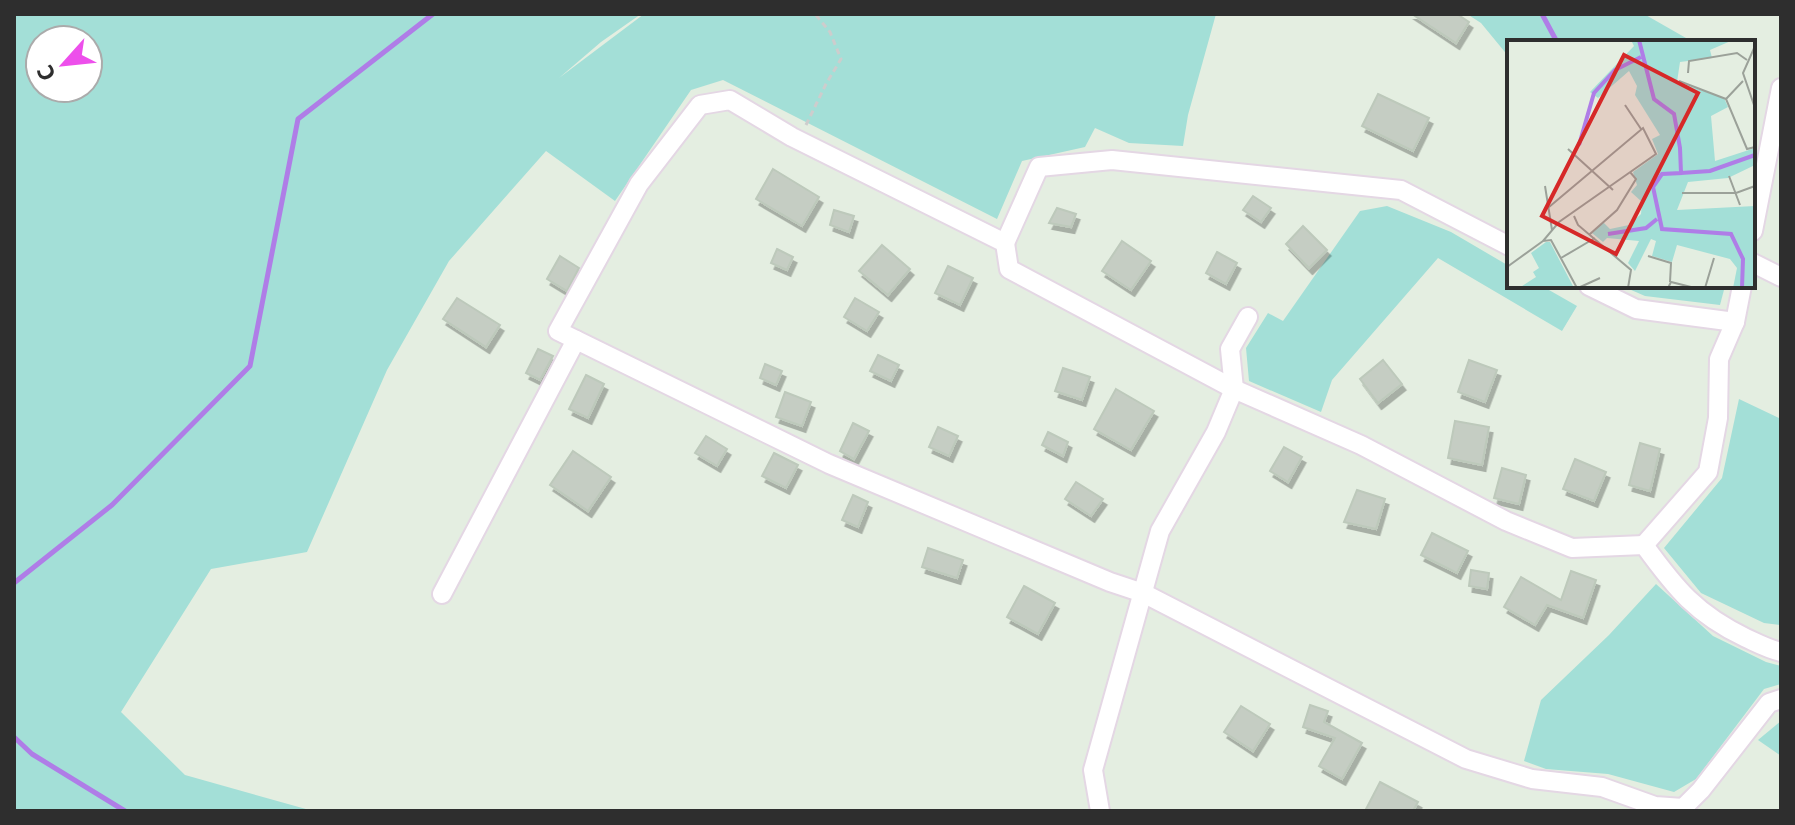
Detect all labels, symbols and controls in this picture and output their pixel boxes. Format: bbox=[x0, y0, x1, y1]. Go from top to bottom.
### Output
north arrow bbox=[24, 24, 104, 104]
inset map bbox=[1507, 40, 1755, 288]
text: С bbox=[29, 60, 62, 87]

